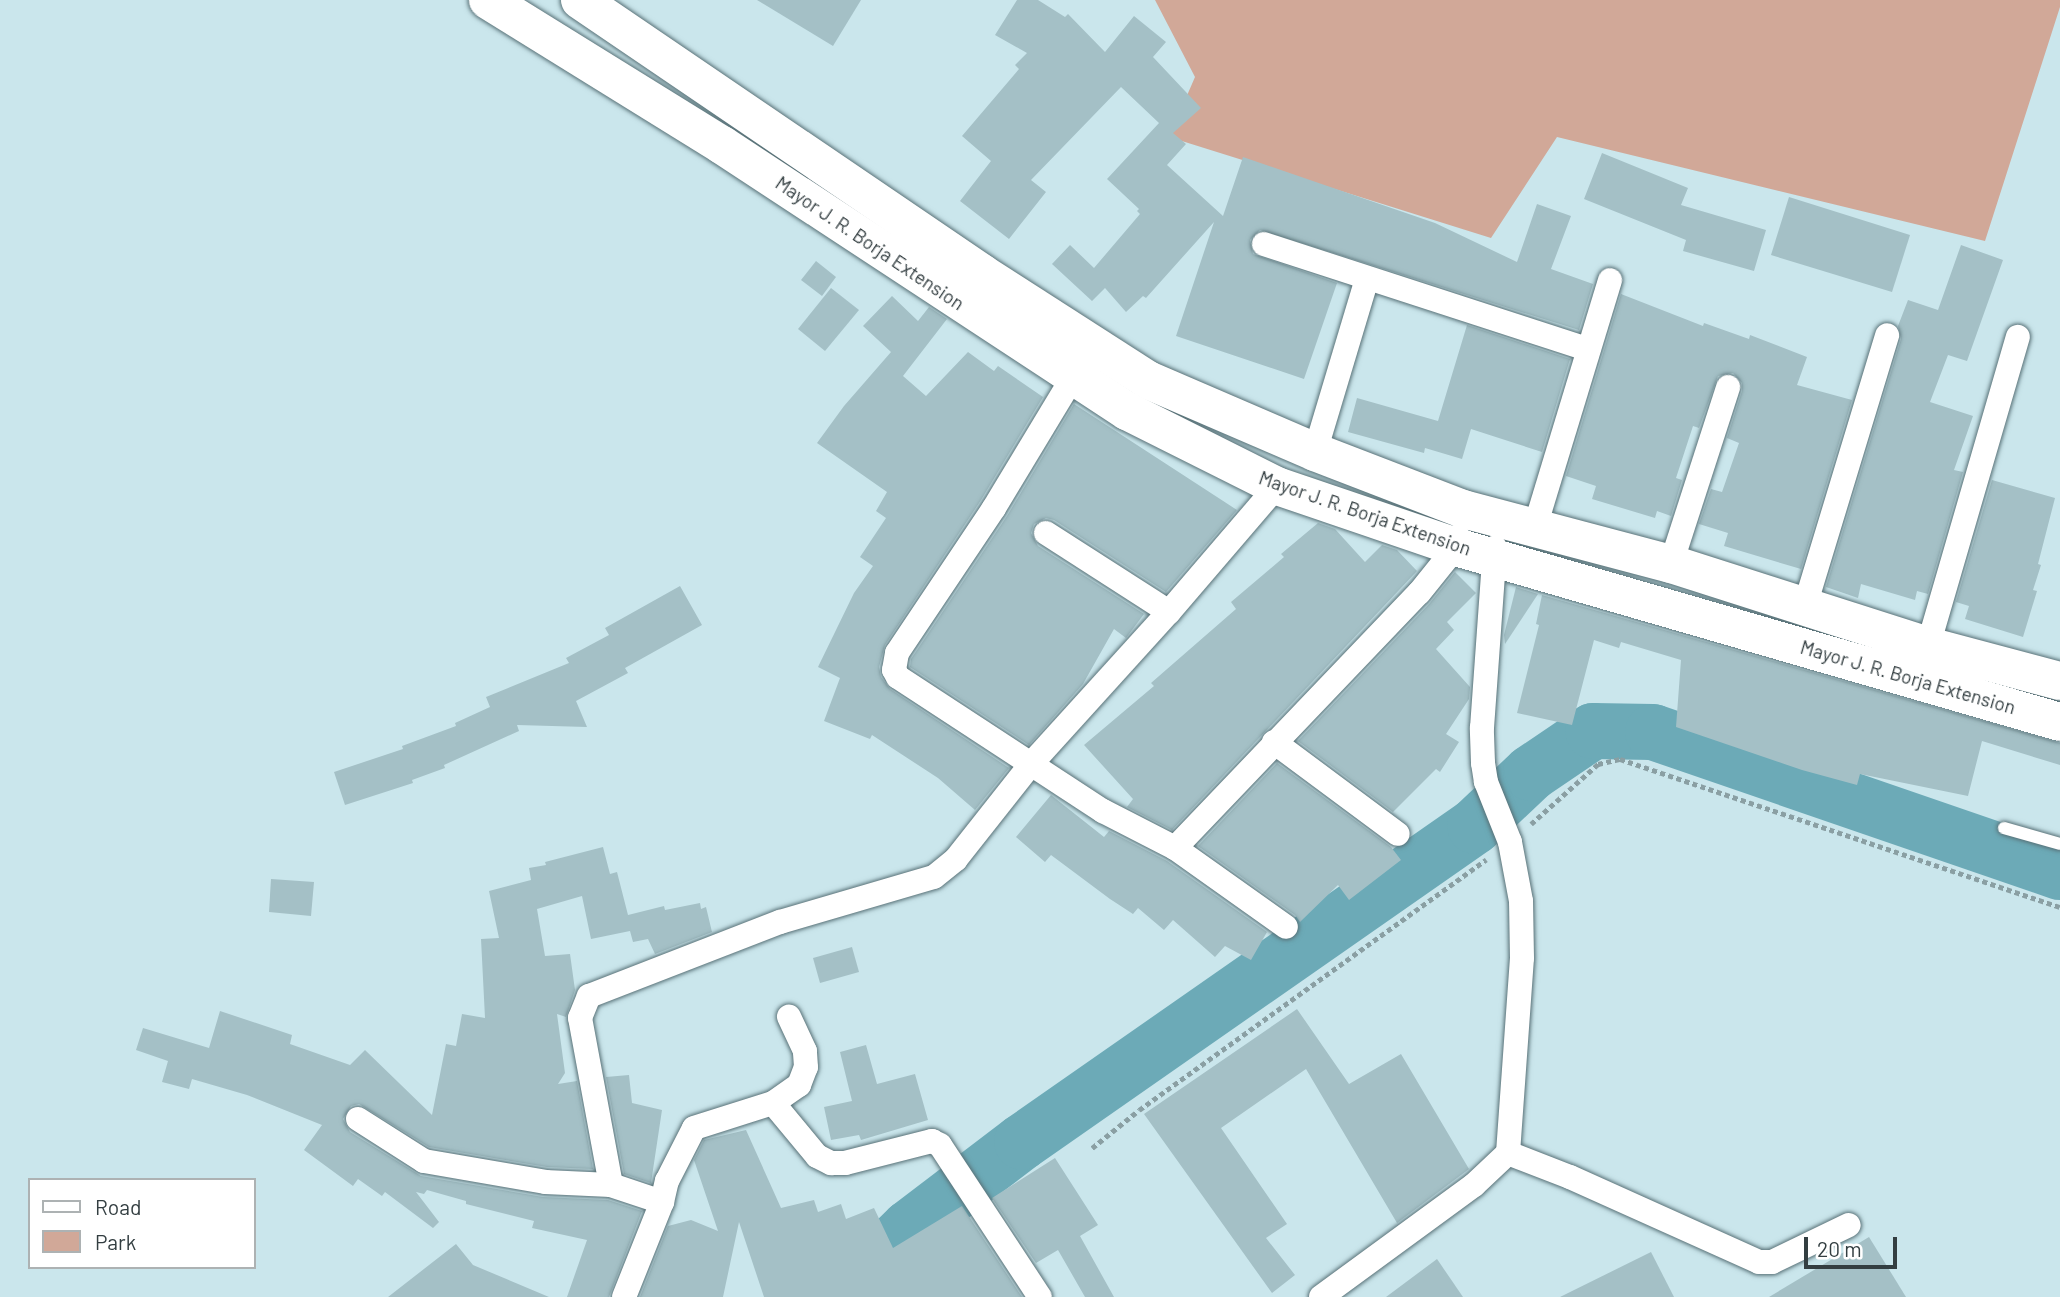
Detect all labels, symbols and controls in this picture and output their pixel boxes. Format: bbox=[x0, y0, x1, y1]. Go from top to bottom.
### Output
street label: Mayor J. R. Borja Extension bbox=[771, 171, 969, 315]
street label: Mayor J. R. Borja Extension bbox=[1256, 466, 1474, 560]
street label: Mayor J. R. Borja Extension bbox=[1798, 635, 2018, 719]
legend bbox=[28, 1178, 256, 1269]
text: Road bbox=[95, 1194, 141, 1219]
scale bar bbox=[1808, 1224, 1901, 1268]
text: Park bbox=[95, 1229, 136, 1254]
text: 20 m bbox=[1817, 1236, 1862, 1261]

